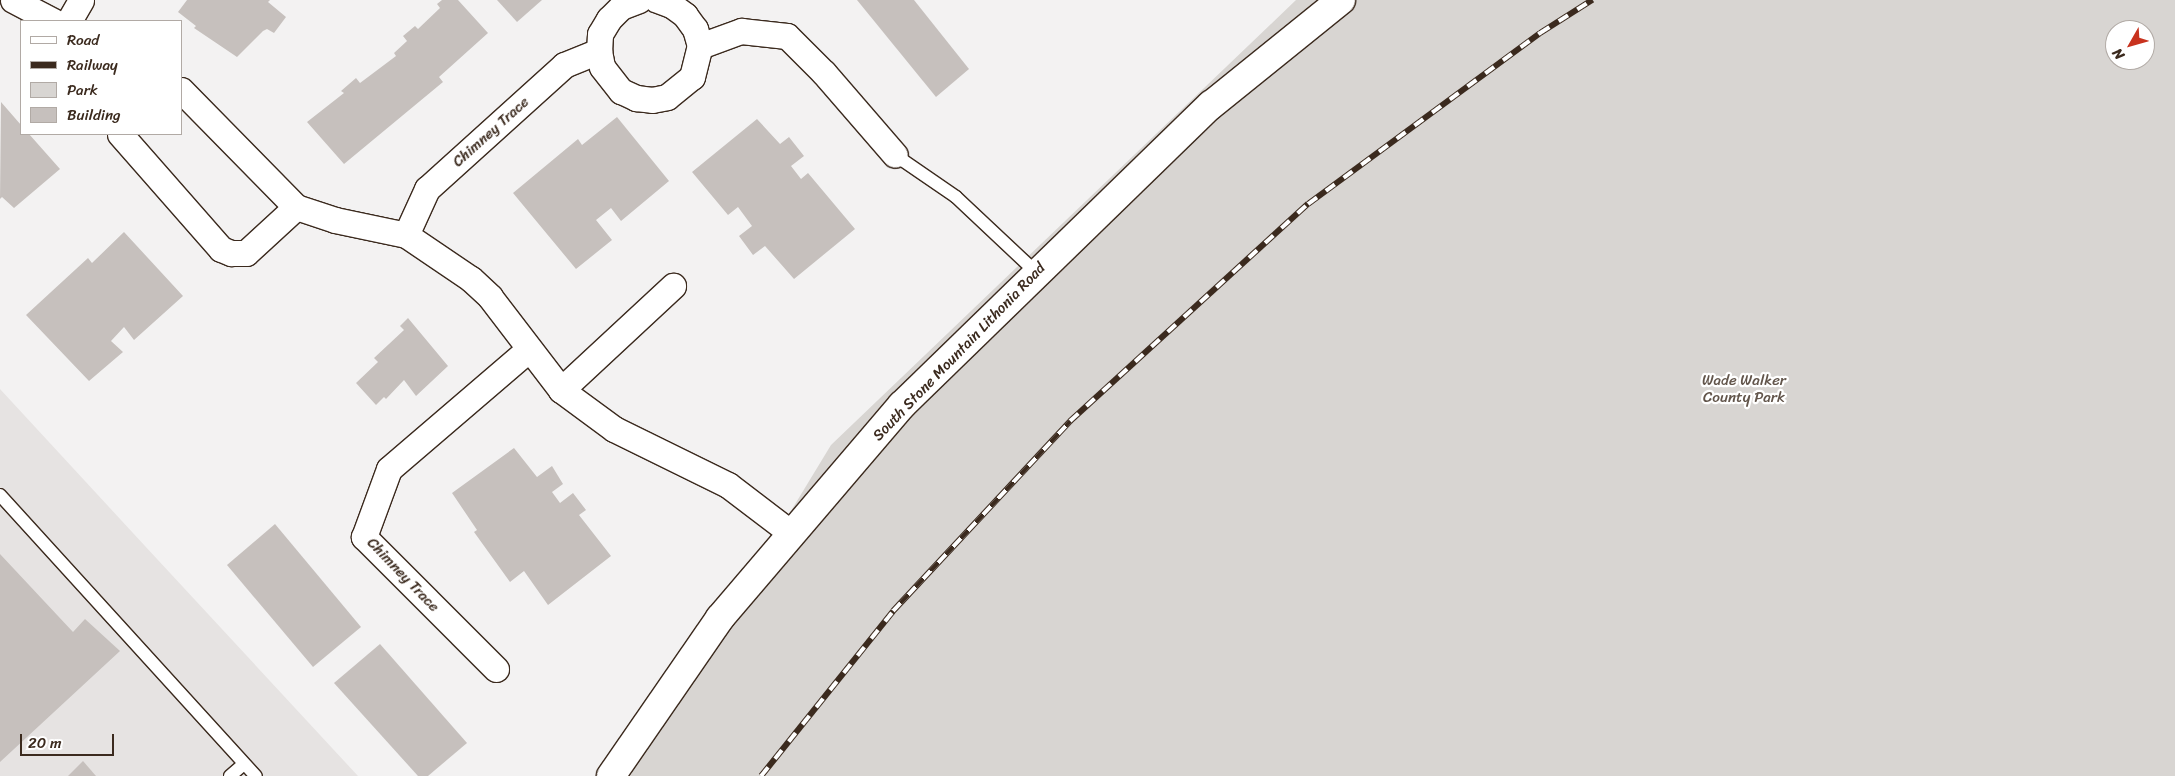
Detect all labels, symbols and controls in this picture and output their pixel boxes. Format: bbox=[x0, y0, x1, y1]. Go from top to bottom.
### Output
legend bbox=[20, 20, 182, 135]
north arrow bbox=[2105, 20, 2155, 70]
text: Road bbox=[67, 27, 99, 53]
text: N bbox=[2106, 42, 2131, 65]
text: Railway bbox=[67, 52, 118, 78]
text: Park bbox=[67, 77, 98, 103]
street label: Chimney Trace bbox=[449, 93, 533, 171]
text: Building bbox=[67, 102, 121, 128]
street label: South Stone Mountain Lithonia Road bbox=[869, 259, 1049, 445]
park label: Wade Walker County Park bbox=[1702, 371, 1786, 406]
street label: Chimney Trace bbox=[363, 534, 443, 616]
scale bar bbox=[22, 724, 116, 756]
text: 20 m bbox=[28, 730, 62, 756]

